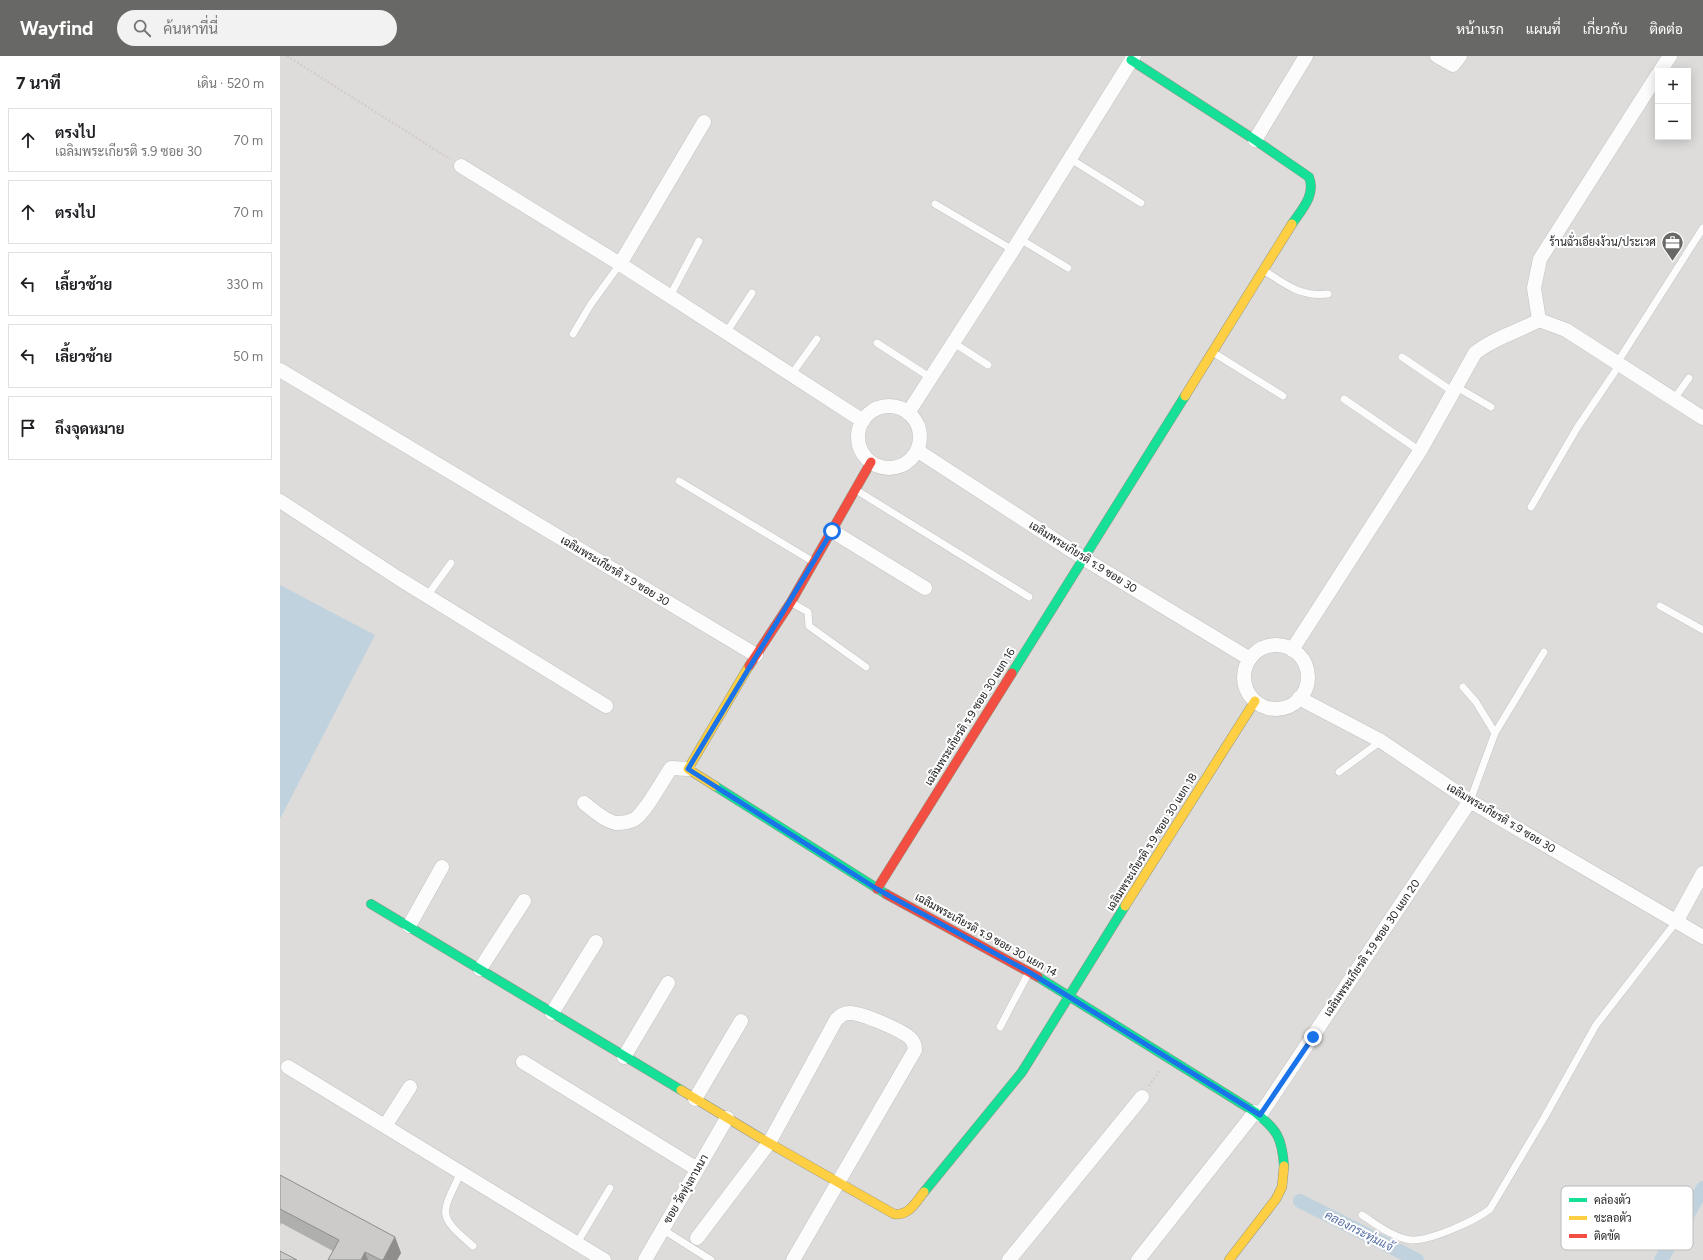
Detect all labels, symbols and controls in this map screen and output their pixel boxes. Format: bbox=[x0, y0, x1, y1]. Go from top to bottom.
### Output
search box bbox=[117, 10, 397, 46]
text: Wayfind bbox=[20, 17, 93, 40]
icon: search bbox=[131, 17, 153, 39]
text: ค้นหาที่นี่ bbox=[163, 20, 218, 38]
text: หน้าแรก bbox=[1456, 21, 1504, 38]
text: แผนที่ bbox=[1526, 21, 1561, 38]
text: เกี่ยวกับ bbox=[1583, 21, 1627, 38]
text: ติดต่อ bbox=[1649, 21, 1683, 38]
map controls bbox=[1655, 68, 1691, 140]
button: + bbox=[1655, 68, 1691, 104]
text: 7 นาที bbox=[16, 73, 61, 93]
text: เดิน · 520 m bbox=[197, 76, 264, 91]
button: − bbox=[1655, 104, 1691, 140]
text: ตรงไป bbox=[55, 124, 96, 142]
icon: ahead bbox=[17, 129, 39, 151]
text: 70 m bbox=[233, 133, 263, 148]
text: เฉลิมพระเกียรติ ร.9 ซอย 30 bbox=[55, 144, 202, 159]
icon: ahead bbox=[17, 201, 39, 223]
text: ตรงไป bbox=[55, 204, 96, 222]
text: 70 m bbox=[233, 205, 263, 220]
office icon: ร้านฉั่วเอียงง้วน/ประเวศ bbox=[1659, 229, 1685, 262]
place label: ร้านฉั่วเอียงง้วน/ประเวศ bbox=[1549, 231, 1656, 249]
icon: left bbox=[17, 273, 39, 295]
text: เลี้ยวซ้าย bbox=[55, 276, 112, 294]
text: 330 m bbox=[226, 277, 263, 292]
icon: left bbox=[17, 345, 39, 367]
text: เลี้ยวซ้าย bbox=[55, 348, 112, 366]
text: 50 m bbox=[233, 349, 263, 364]
icon: arrive bbox=[17, 417, 39, 439]
text: ถึงจุดหมาย bbox=[55, 420, 125, 438]
street label: เฉลิมพระเกียรติ ร.9 ซอย 30 bbox=[1027, 517, 1140, 596]
route start bbox=[823, 522, 841, 540]
street label: เฉลิมพระเกียรติ ร.9 ซอย 30 bbox=[558, 532, 673, 609]
street label: เฉลิมพระเกียรติ ร.9 ซอย 30 แยก 16 bbox=[920, 645, 1018, 788]
street label: เฉลิมพระเกียรติ ร.9 ซอย 30 แยก 18 bbox=[1102, 769, 1200, 913]
street label: เฉลิมพระเกียรติ ร.9 ซอย 30 bbox=[1444, 779, 1559, 856]
street label: เฉลิมพระเกียรติ ร.9 ซอย 30 แยก 20 bbox=[1320, 876, 1423, 1019]
street label: เฉลิมพระเกียรติ ร.9 ซอย 30 แยก 14 bbox=[913, 889, 1060, 980]
route end bbox=[1304, 1028, 1322, 1046]
street label: ซอย วัดทุ่งลานนา bbox=[660, 1152, 713, 1227]
legend bbox=[1561, 1186, 1693, 1250]
text: คล่องตัว bbox=[1594, 1193, 1631, 1207]
water label: คลองกระทุ่มแจ้ bbox=[1322, 1208, 1397, 1257]
text: ชะลอตัว bbox=[1594, 1211, 1632, 1225]
text: ติดขัด bbox=[1594, 1229, 1620, 1243]

